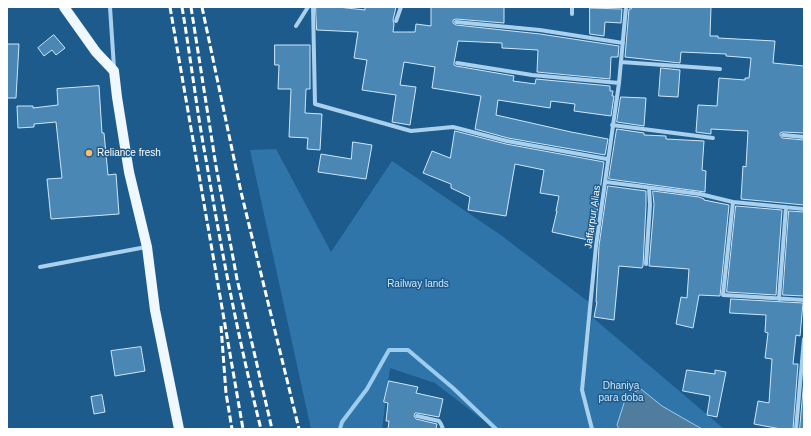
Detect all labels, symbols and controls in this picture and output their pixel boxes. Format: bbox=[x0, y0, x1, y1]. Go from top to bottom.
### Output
place label: Reliance fresh bbox=[97, 147, 161, 159]
marker: Reliance fresh bbox=[84, 148, 94, 158]
street label: Jaffarpur Alias bbox=[583, 185, 603, 249]
park label: Railway lands bbox=[387, 278, 449, 290]
park label: Dhaniya para doba bbox=[598, 380, 644, 404]

